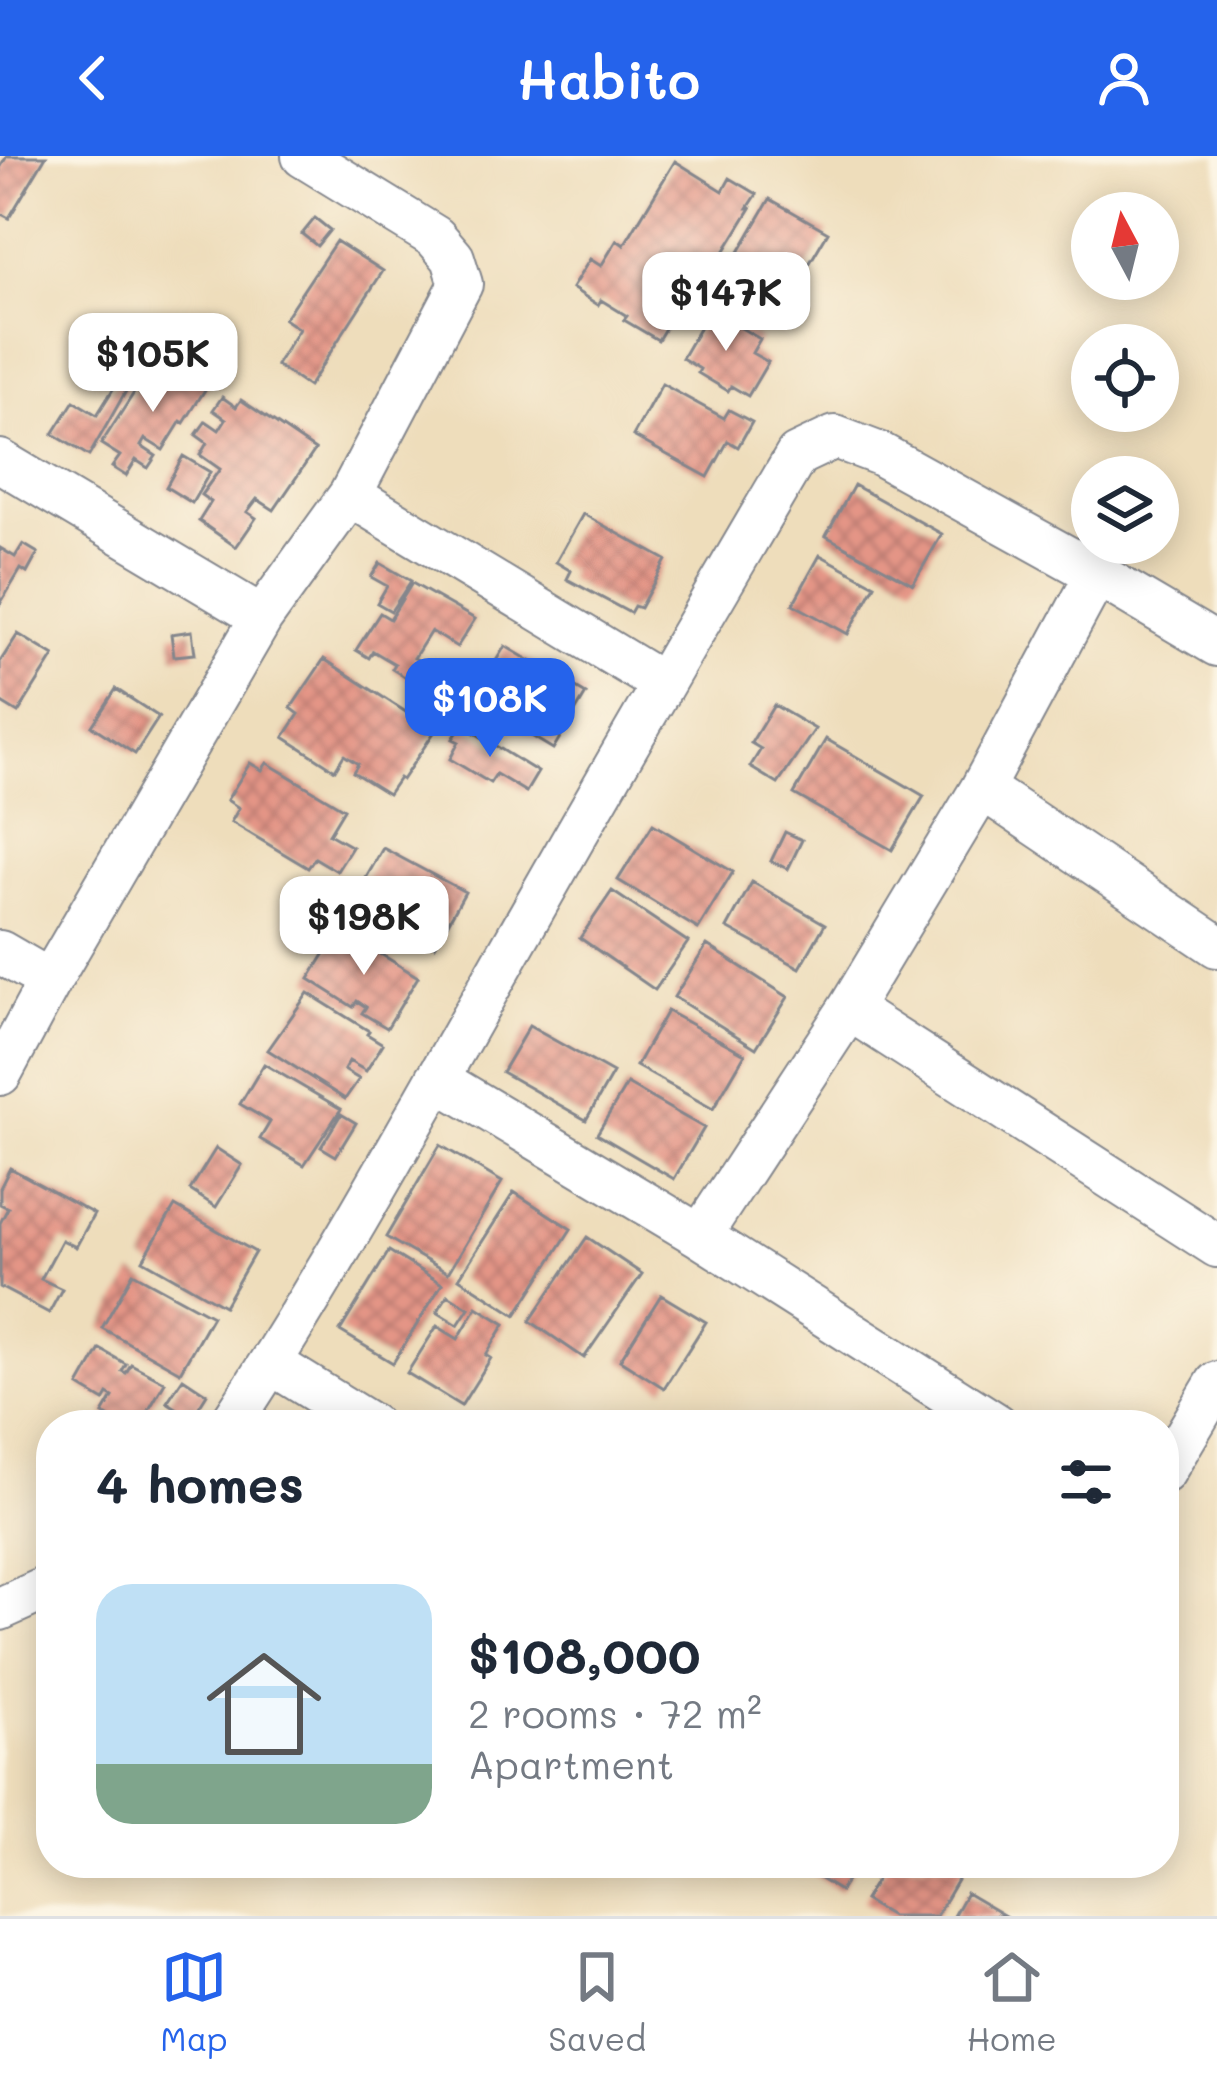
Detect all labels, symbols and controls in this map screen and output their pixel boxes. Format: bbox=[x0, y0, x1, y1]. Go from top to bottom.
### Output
text: Habito bbox=[517, 43, 700, 114]
icon: back bbox=[60, 45, 126, 111]
icon: person bbox=[1091, 45, 1157, 111]
north arrow bbox=[1071, 192, 1179, 300]
map controls bbox=[1071, 192, 1179, 564]
pin: $147K bbox=[642, 252, 810, 354]
text: $147K bbox=[669, 265, 783, 316]
pin: $105K bbox=[69, 313, 237, 415]
button: locate bbox=[1071, 324, 1179, 432]
text: $105K bbox=[96, 326, 210, 377]
button: layers bbox=[1071, 456, 1179, 564]
pin: $108K bbox=[406, 658, 574, 760]
text: $108K bbox=[432, 671, 548, 722]
pin: $198K bbox=[280, 876, 448, 978]
text: $198K bbox=[307, 889, 421, 940]
text: 4 homes bbox=[96, 1449, 304, 1516]
icon: filters bbox=[1053, 1449, 1119, 1515]
text: $108,000 bbox=[468, 1620, 701, 1687]
icon: home bbox=[192, 1632, 336, 1776]
text: 2 rooms · 72 m² bbox=[468, 1687, 762, 1738]
text: Apartment bbox=[468, 1738, 674, 1789]
tab: Map bbox=[160, 1944, 228, 2059]
tab: Saved bbox=[548, 1944, 646, 2059]
tab: Home bbox=[967, 1944, 1057, 2059]

